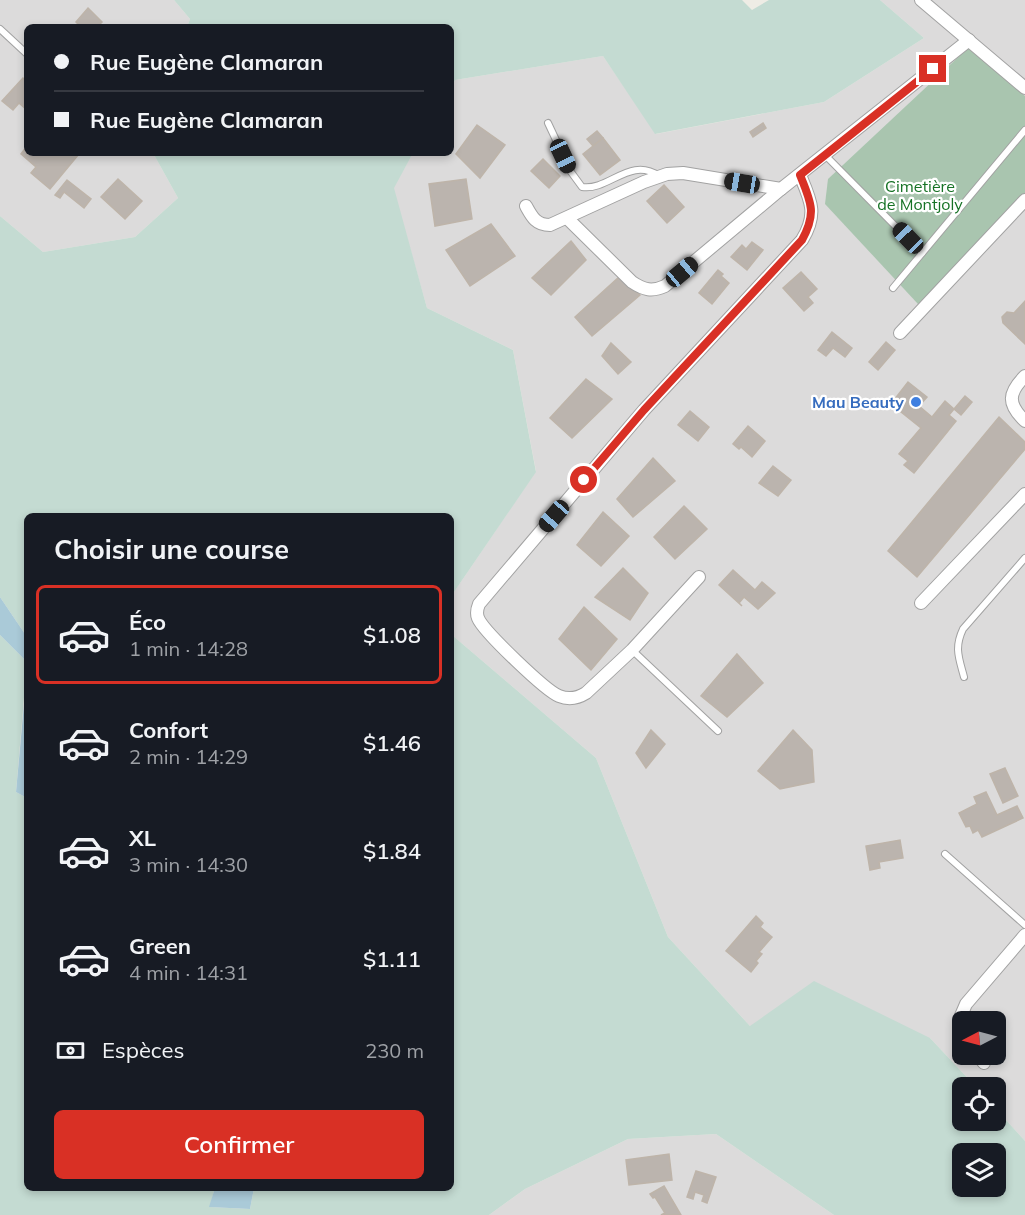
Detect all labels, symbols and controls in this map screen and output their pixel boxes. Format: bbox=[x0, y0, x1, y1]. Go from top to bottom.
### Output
text: Rue Eugène Clamaran bbox=[90, 48, 323, 76]
route end bbox=[919, 55, 946, 82]
text: Rue Eugène Clamaran bbox=[90, 106, 323, 134]
car bbox=[547, 136, 579, 176]
car bbox=[723, 171, 761, 195]
park label: Cimetière de Montjoly bbox=[877, 176, 963, 214]
car bbox=[889, 219, 927, 257]
car bbox=[662, 254, 702, 290]
place label: Mau Beauty bbox=[812, 392, 904, 412]
marker: Mau Beauty bbox=[909, 395, 923, 409]
route start bbox=[570, 466, 597, 493]
car bbox=[535, 497, 573, 535]
text: Choisir une course bbox=[54, 532, 289, 566]
icon: car bbox=[57, 608, 111, 662]
text: Éco bbox=[129, 608, 166, 636]
text: $1.08 bbox=[363, 621, 421, 649]
text: 1 min · 14:28 bbox=[129, 636, 248, 661]
icon: car bbox=[57, 716, 111, 770]
text: Confort bbox=[129, 716, 208, 744]
text: $1.46 bbox=[363, 729, 421, 757]
text: 2 min · 14:29 bbox=[129, 744, 248, 769]
icon: car bbox=[57, 824, 111, 878]
text: XL bbox=[129, 824, 156, 852]
text: $1.84 bbox=[363, 837, 421, 865]
text: 3 min · 14:30 bbox=[129, 852, 248, 877]
icon: car bbox=[57, 932, 111, 986]
text: Green bbox=[129, 932, 191, 960]
text: $1.11 bbox=[363, 945, 421, 973]
text: 4 min · 14:31 bbox=[129, 960, 248, 985]
north arrow bbox=[952, 1011, 1006, 1065]
map controls bbox=[952, 1011, 1006, 1197]
icon: cash bbox=[54, 1034, 87, 1067]
text: Espèces bbox=[102, 1036, 184, 1064]
text: 230 m bbox=[365, 1038, 424, 1063]
button: locate bbox=[952, 1077, 1006, 1131]
button: Confirmer bbox=[54, 1110, 424, 1179]
button: layers bbox=[952, 1143, 1006, 1197]

